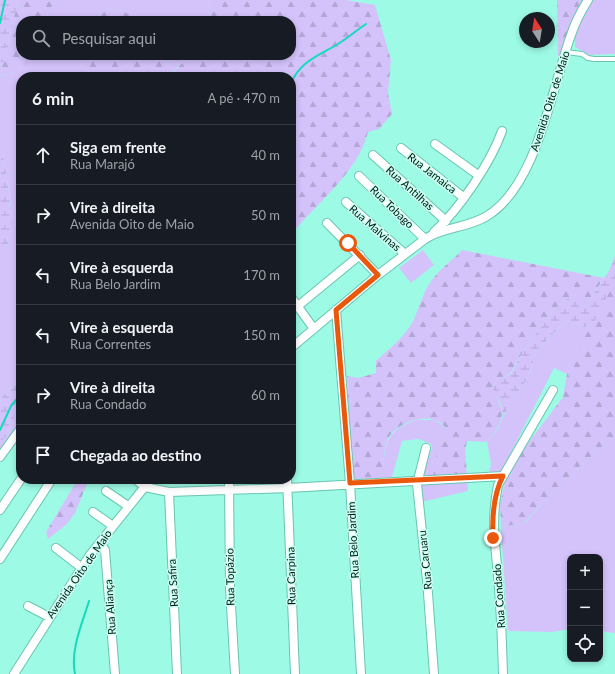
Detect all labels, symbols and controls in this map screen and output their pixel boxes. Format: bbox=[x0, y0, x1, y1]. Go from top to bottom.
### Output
north arrow bbox=[519, 12, 555, 48]
search box bbox=[16, 16, 296, 60]
icon: search bbox=[30, 27, 52, 49]
text: Pesquisar aqui bbox=[62, 29, 156, 47]
street label: Avenida Oito de Maio bbox=[527, 49, 572, 153]
text: 6 min bbox=[32, 88, 74, 109]
text: A pé · 470 m bbox=[207, 90, 280, 106]
text: Siga em frente bbox=[70, 138, 166, 156]
icon: ahead bbox=[32, 144, 54, 166]
text: 40 m bbox=[251, 147, 280, 163]
street label: Rua Jamaica bbox=[405, 149, 459, 196]
text: Rua Marajó bbox=[70, 156, 135, 172]
street label: Rua Antilhas bbox=[384, 163, 437, 213]
street label: Rua Tobago bbox=[368, 183, 417, 231]
text: Vire à direita bbox=[70, 198, 155, 216]
street label: Rua Malvinas bbox=[347, 202, 404, 254]
icon: right bbox=[32, 204, 54, 226]
text: 50 m bbox=[251, 207, 280, 223]
text: Avenida Oito de Maio bbox=[70, 216, 194, 232]
route start bbox=[339, 234, 357, 252]
text: Vire à esquerda bbox=[70, 258, 174, 276]
icon: left bbox=[32, 264, 54, 286]
text: 170 m bbox=[243, 267, 280, 283]
text: Rua Belo Jardim bbox=[70, 276, 161, 292]
text: Vire à esquerda bbox=[70, 318, 174, 336]
icon: left bbox=[32, 324, 54, 346]
text: 150 m bbox=[243, 327, 280, 343]
text: Rua Correntes bbox=[70, 336, 151, 352]
text: Vire à direita bbox=[70, 378, 155, 396]
icon: right bbox=[32, 384, 54, 406]
text: 60 m bbox=[251, 387, 280, 403]
text: Rua Condado bbox=[70, 396, 147, 412]
icon: arrive bbox=[32, 444, 54, 466]
text: Chegada ao destino bbox=[70, 446, 201, 464]
street label: Rua Belo Jardim bbox=[344, 501, 361, 579]
street label: Avenida Oito de Maio bbox=[43, 527, 114, 620]
route end bbox=[484, 529, 502, 547]
street label: Rua Caruaru bbox=[415, 530, 434, 590]
street label: Rua Carpina bbox=[283, 547, 298, 605]
street label: Rua Topázio bbox=[222, 548, 237, 606]
map controls bbox=[567, 554, 603, 662]
button: + bbox=[567, 554, 603, 590]
street label: Rua Safira bbox=[165, 559, 180, 607]
street label: Rua Condado bbox=[490, 563, 507, 629]
street label: Rua Aliança bbox=[101, 579, 118, 635]
button: − bbox=[567, 590, 603, 626]
button: locate bbox=[567, 626, 603, 662]

